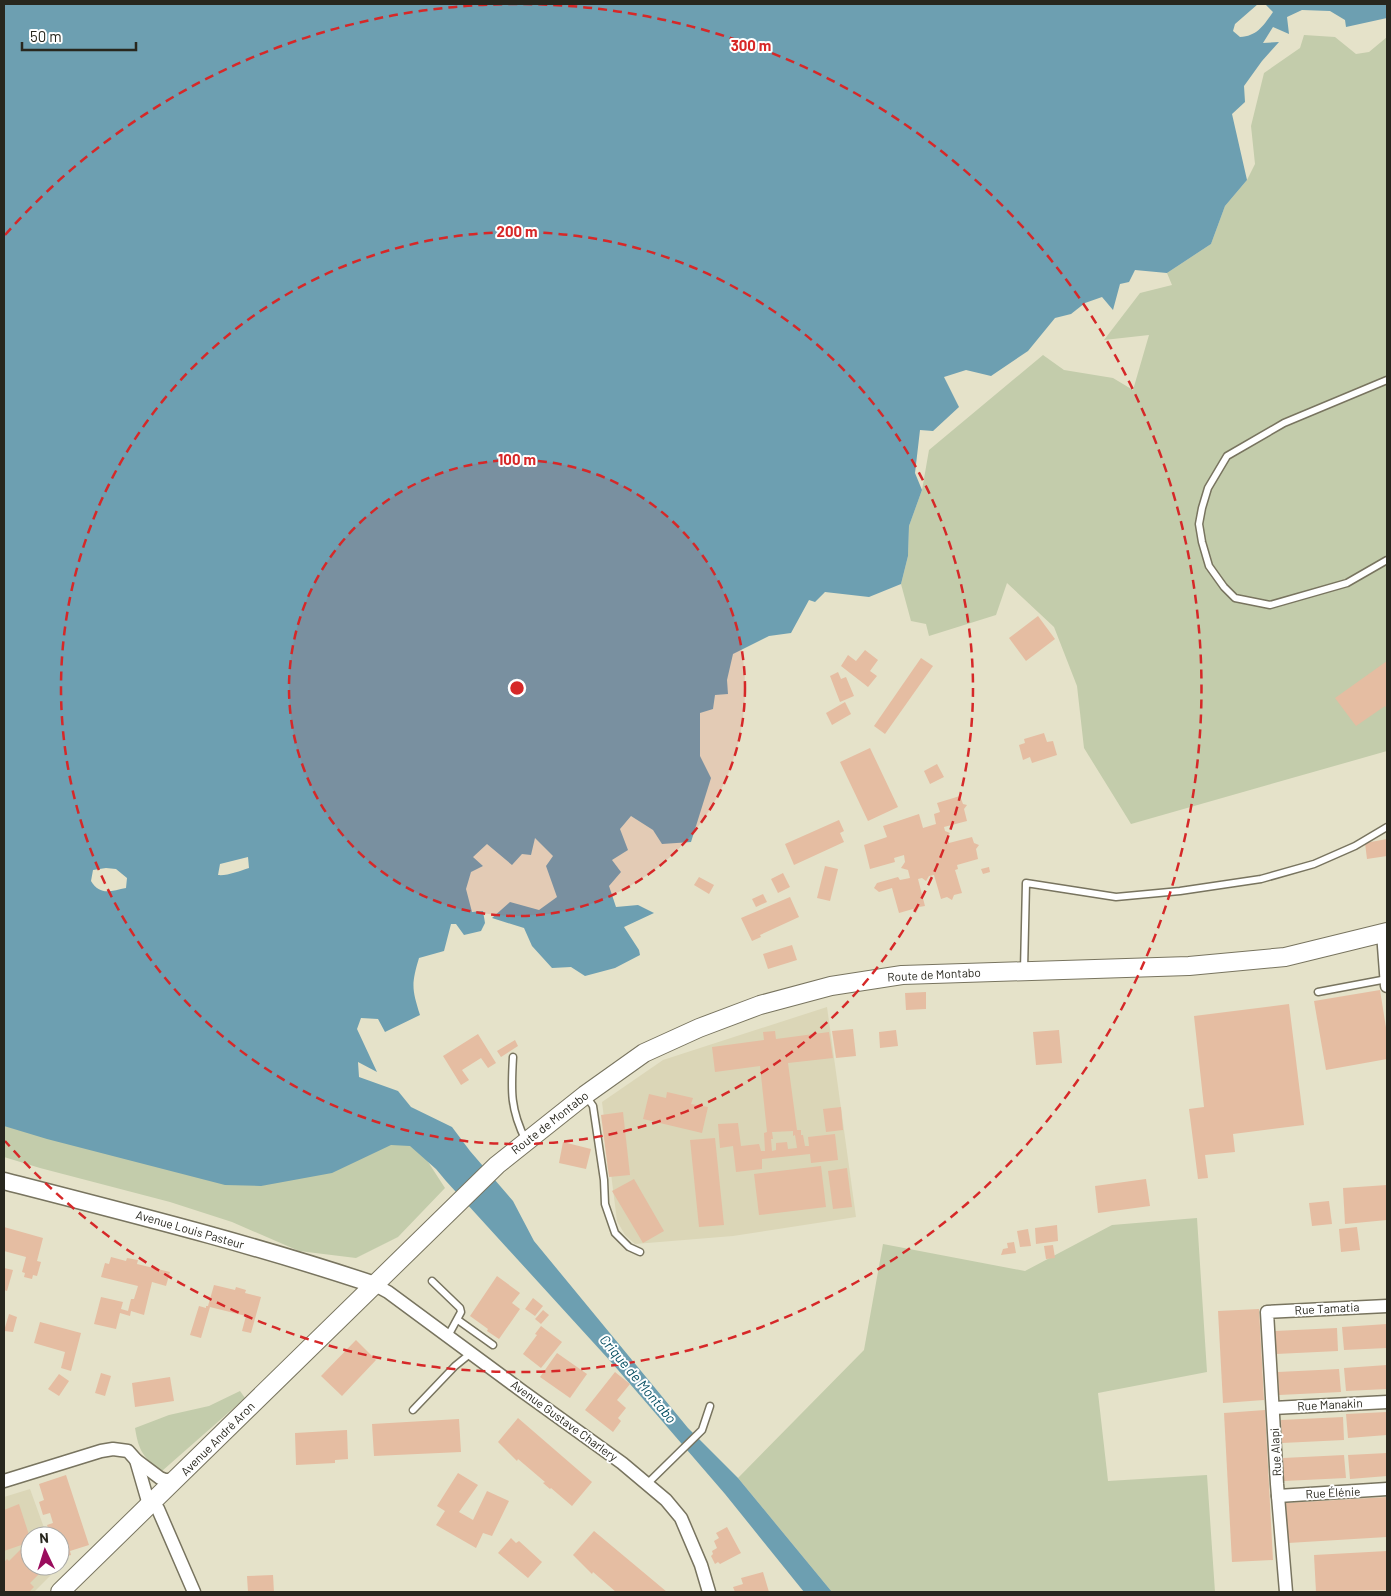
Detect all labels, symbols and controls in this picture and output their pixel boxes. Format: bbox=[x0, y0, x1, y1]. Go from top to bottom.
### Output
scale bar bbox=[22, 20, 136, 52]
text: 50 m bbox=[30, 27, 62, 45]
text: 300 m bbox=[731, 36, 771, 54]
text: 200 m bbox=[496, 222, 538, 240]
text: 100 m bbox=[498, 450, 536, 468]
centre of rings bbox=[508, 679, 526, 697]
street label: Route de Montabo bbox=[887, 965, 981, 983]
street label: Route de Montabo bbox=[508, 1088, 591, 1157]
street label: Avenue Louis Pasteur bbox=[135, 1207, 247, 1251]
street label: Rue Tamatia bbox=[1294, 1299, 1360, 1317]
water label: Crique de Montabo bbox=[596, 1331, 680, 1426]
street label: Avenue Gustave Charlery bbox=[509, 1377, 621, 1464]
street label: Rue Manakin bbox=[1297, 1395, 1363, 1413]
street label: Avenue André Aron bbox=[178, 1399, 257, 1478]
street label: Rue Alapi bbox=[1267, 1428, 1283, 1477]
street label: Rue Élénie bbox=[1305, 1484, 1361, 1500]
north arrow bbox=[20, 1526, 70, 1576]
text: N bbox=[39, 1529, 49, 1546]

